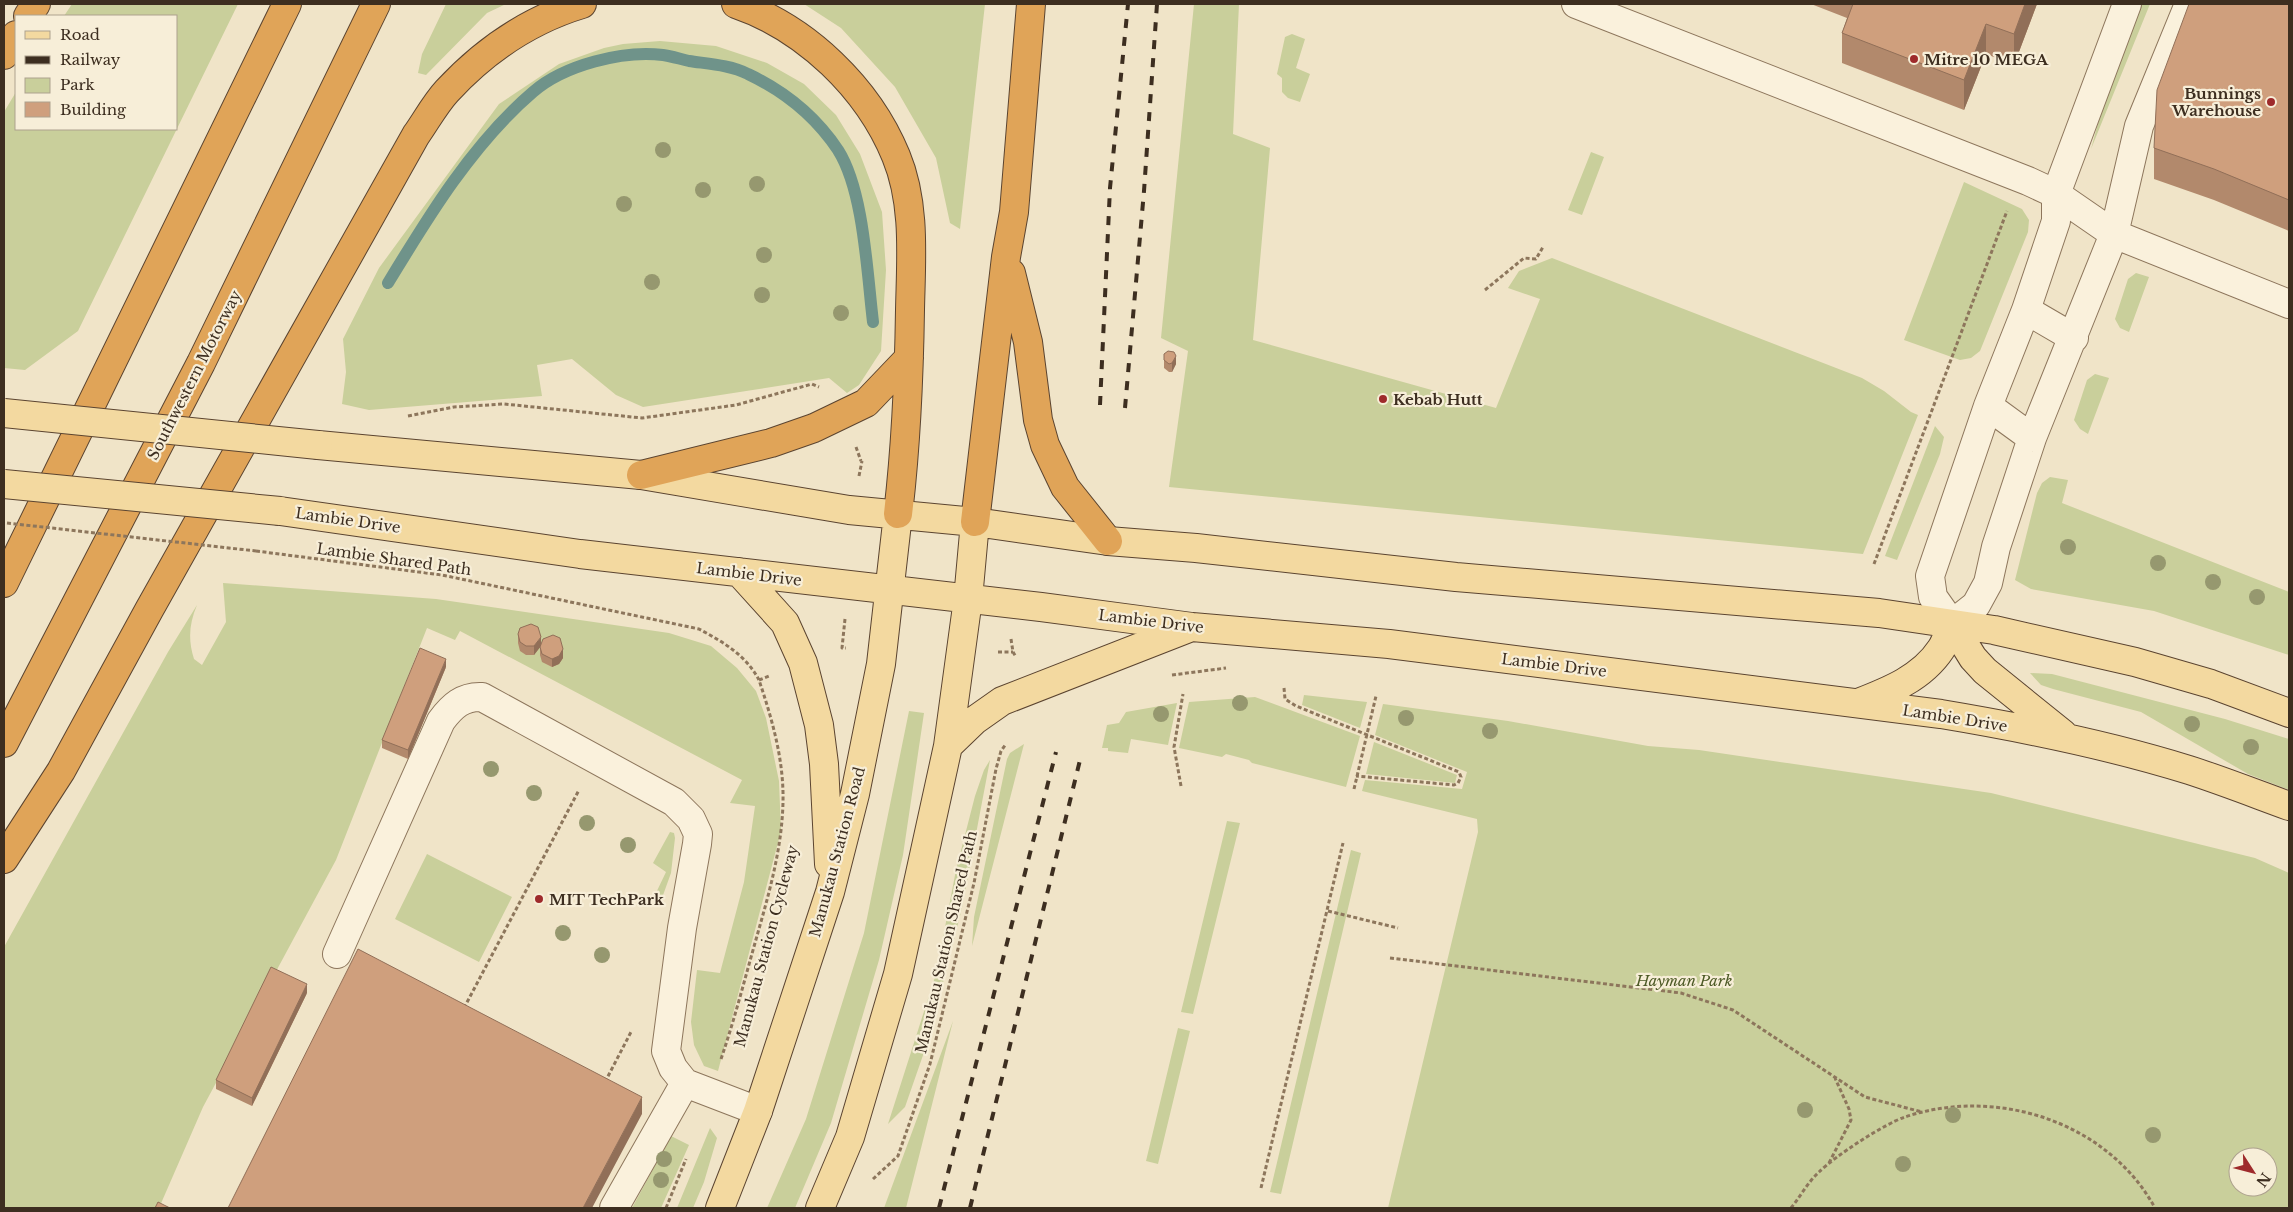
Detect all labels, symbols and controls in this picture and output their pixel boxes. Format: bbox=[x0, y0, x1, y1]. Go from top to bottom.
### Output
legend bbox=[15, 15, 178, 130]
text: Road bbox=[60, 25, 100, 44]
text: Railway bbox=[60, 50, 121, 69]
place label: Mitre 10 MEGA bbox=[1924, 50, 2049, 69]
marker: Mitre 10 MEGA bbox=[1908, 53, 1920, 65]
text: Park bbox=[60, 75, 96, 94]
place label: Bunnings Warehouse bbox=[2171, 84, 2261, 120]
marker: Bunnings Warehouse bbox=[2265, 96, 2277, 108]
text: Building bbox=[60, 100, 127, 119]
street label: Southwestern Motorway bbox=[143, 287, 245, 463]
place label: Kebab Hutt bbox=[1393, 390, 1483, 409]
marker: Kebab Hutt bbox=[1377, 393, 1389, 405]
street label: Lambie Drive bbox=[294, 503, 402, 537]
street label: Lambie Shared Path bbox=[315, 539, 473, 579]
street label: Lambie Drive bbox=[695, 558, 803, 590]
street label: Lambie Drive bbox=[1097, 605, 1205, 637]
street label: Lambie Drive bbox=[1500, 649, 1608, 681]
street label: Lambie Drive bbox=[1901, 700, 2009, 736]
street label: Manukau Station Road bbox=[805, 765, 869, 939]
street label: Manukau Station Shared Path bbox=[911, 829, 981, 1055]
street label: Manukau Station Cycleway bbox=[730, 842, 802, 1049]
place label: MIT TechPark bbox=[549, 890, 665, 909]
marker: MIT TechPark bbox=[533, 893, 545, 905]
park label: Hayman Park bbox=[1635, 971, 1732, 990]
north arrow bbox=[2228, 1147, 2278, 1197]
text: N bbox=[2252, 1169, 2275, 1190]

